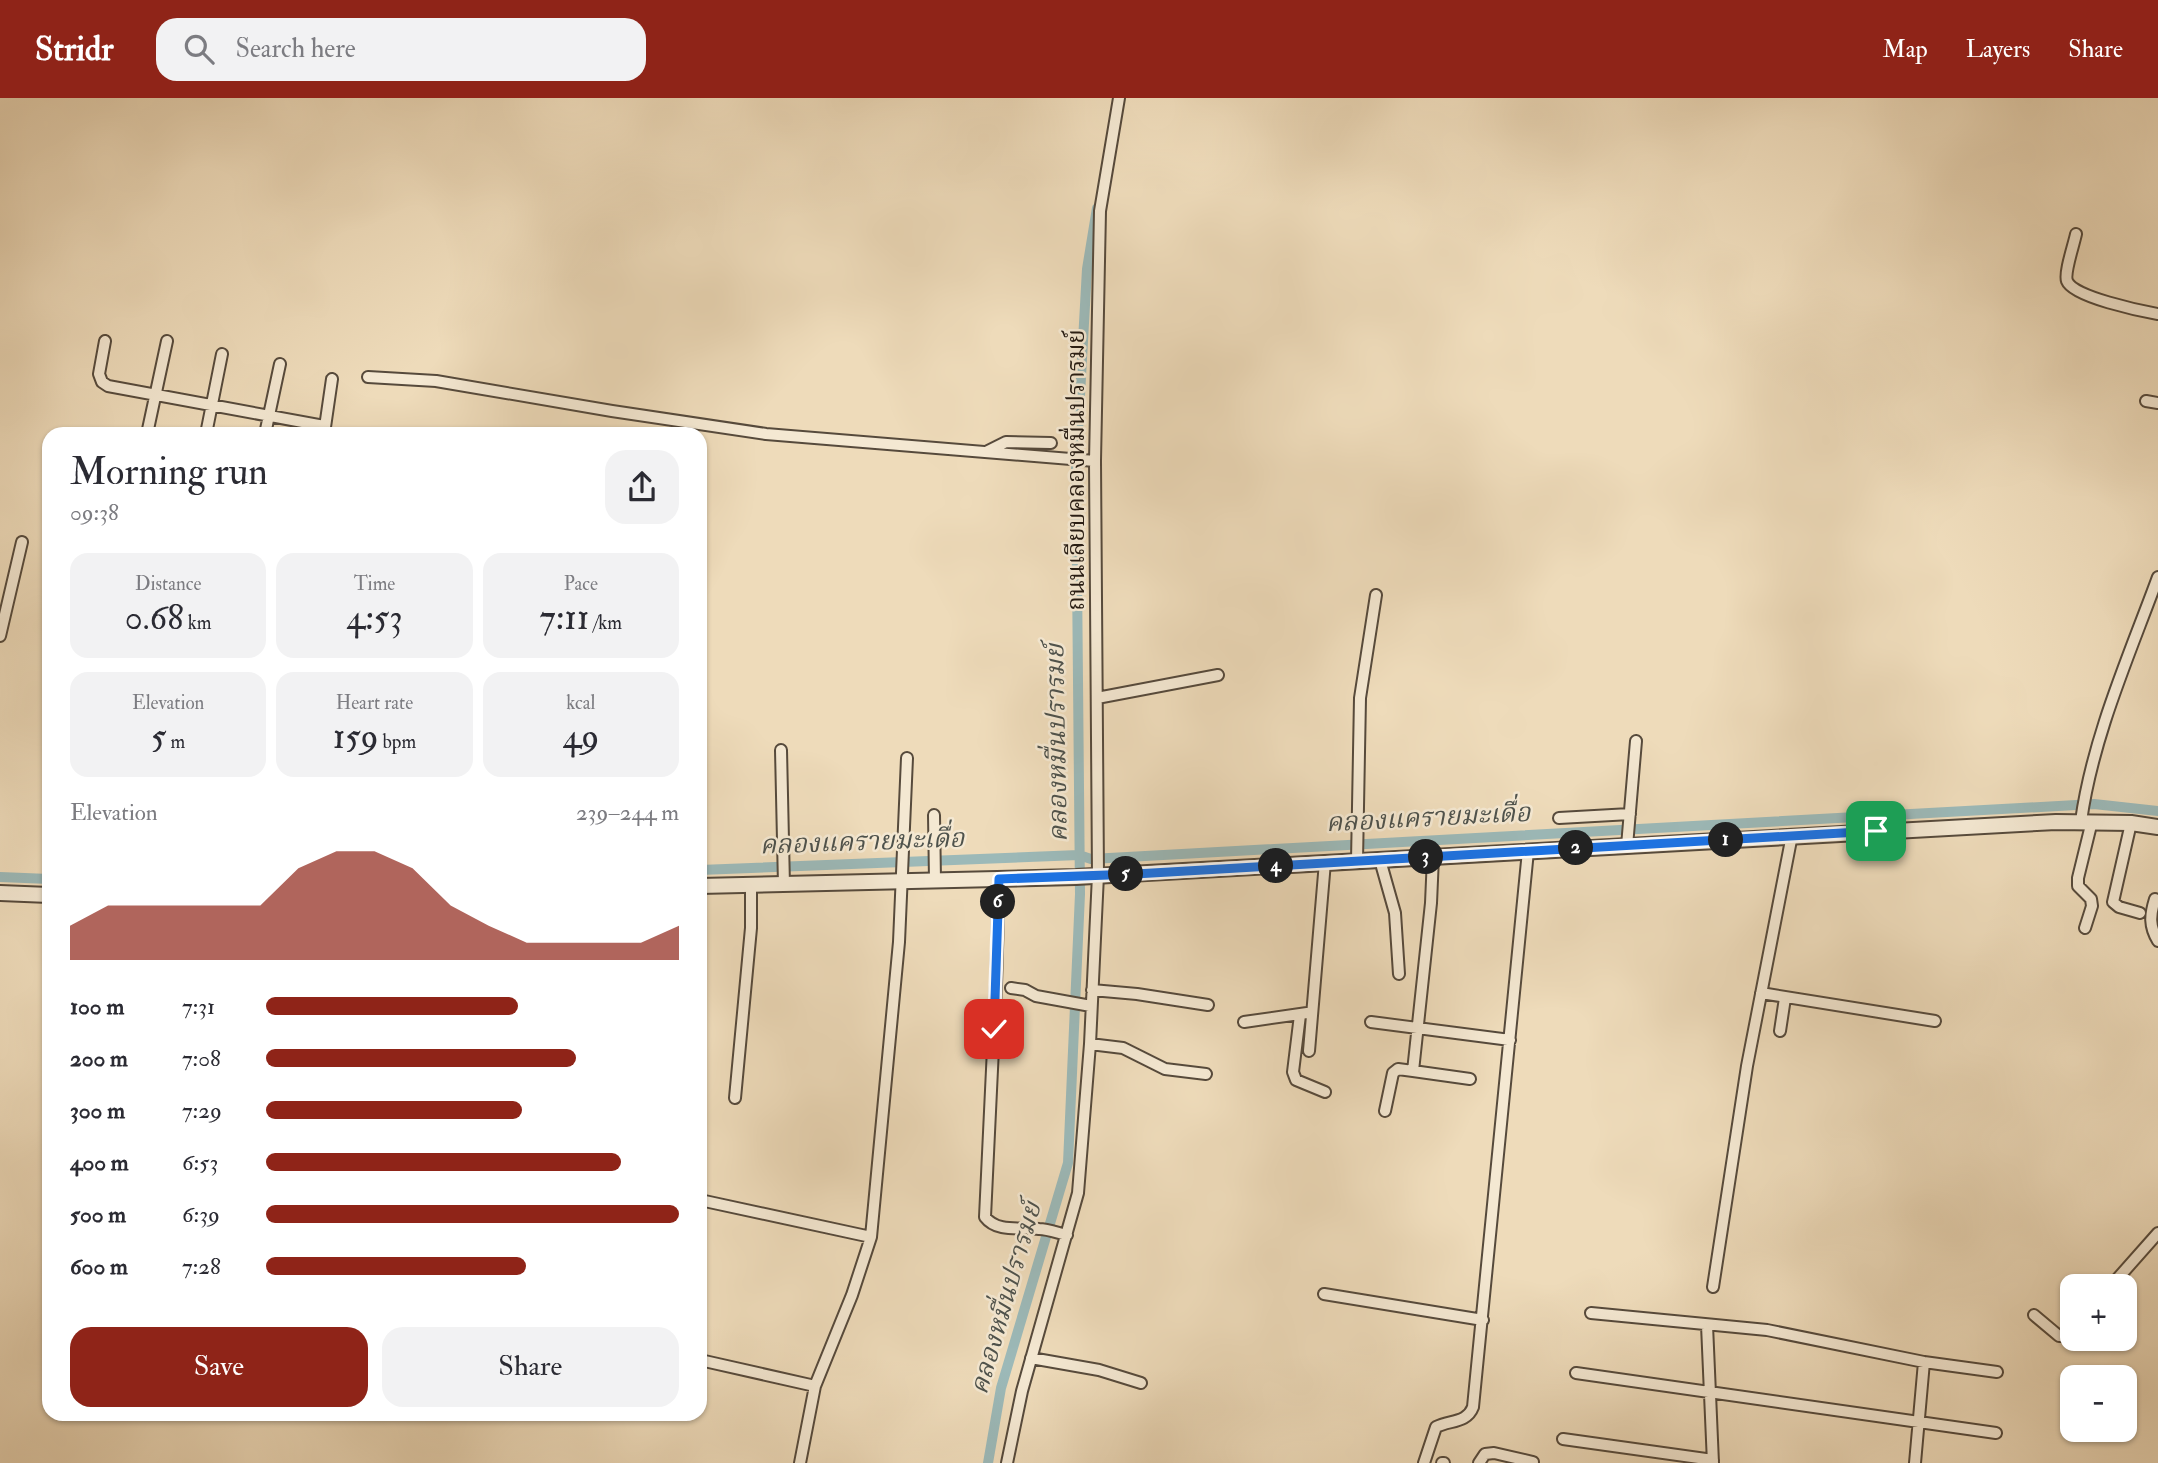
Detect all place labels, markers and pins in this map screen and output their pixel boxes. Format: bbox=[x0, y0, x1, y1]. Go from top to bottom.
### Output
pin bbox=[1846, 801, 1906, 861]
pin: 1 bbox=[1708, 822, 1744, 858]
pin: 2 bbox=[1558, 830, 1594, 866]
pin: 3 bbox=[1408, 840, 1444, 874]
pin: 4 bbox=[1258, 848, 1294, 884]
pin: 5 bbox=[1108, 856, 1144, 892]
pin: 6 bbox=[981, 884, 1016, 920]
pin bbox=[964, 999, 1024, 1059]

